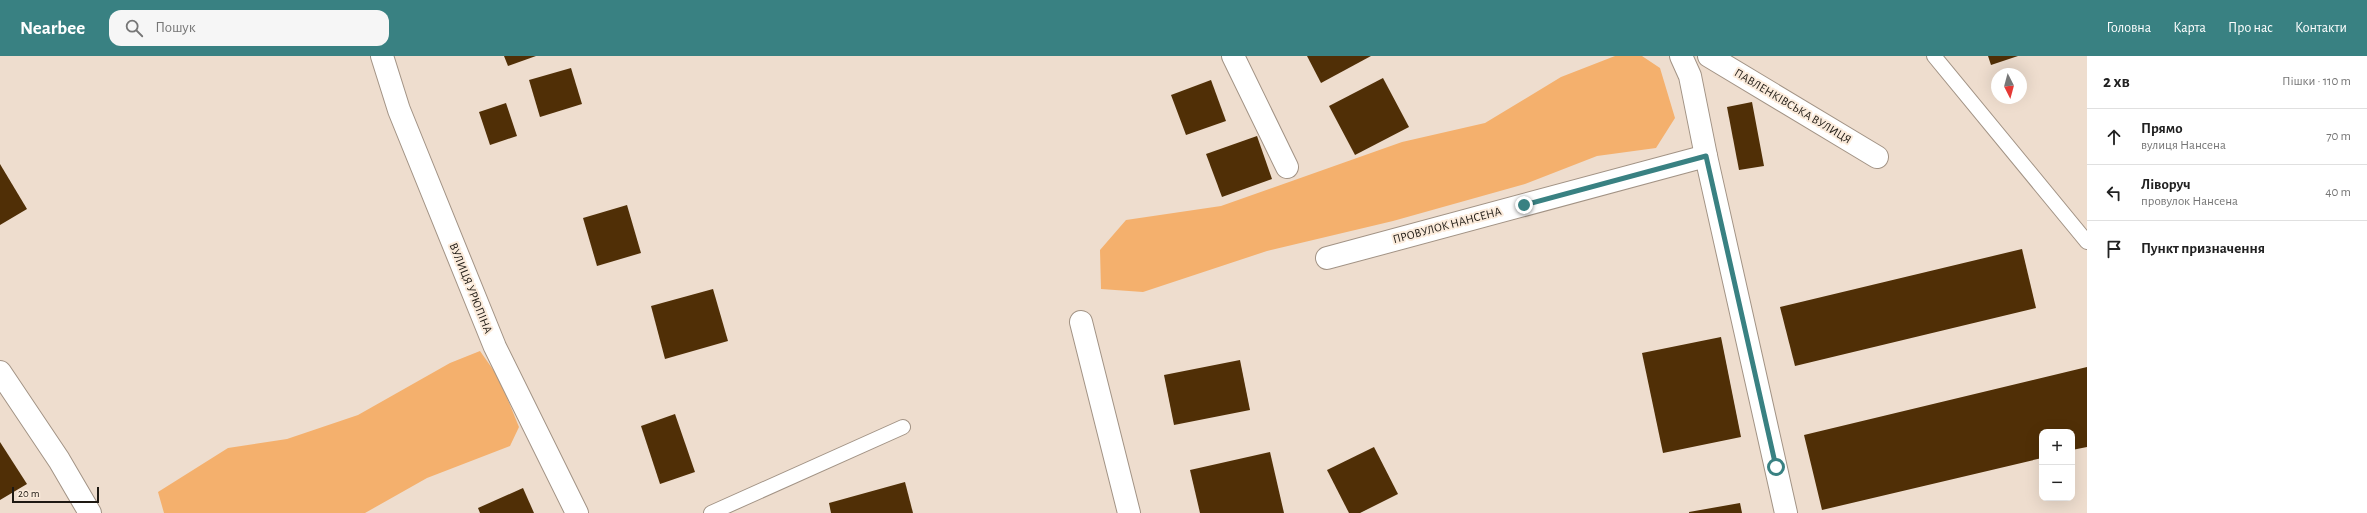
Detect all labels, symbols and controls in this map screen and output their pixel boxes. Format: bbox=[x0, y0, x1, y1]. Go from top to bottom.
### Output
search box bbox=[109, 10, 389, 46]
icon: search bbox=[123, 17, 145, 39]
text: Nearbee bbox=[20, 19, 85, 38]
text: Пошук bbox=[155, 20, 196, 35]
text: Головна bbox=[2106, 21, 2151, 35]
text: Карта bbox=[2173, 21, 2206, 35]
text: Про нас bbox=[2228, 21, 2273, 35]
text: Контакти bbox=[2295, 21, 2347, 35]
street label: ПАВЛЕНКІВСЬКА ВУЛИЦЯ bbox=[1732, 66, 1854, 146]
north arrow bbox=[1991, 68, 2027, 104]
text: 2 хв bbox=[2103, 73, 2130, 90]
text: Пішки · 110 m bbox=[2282, 75, 2351, 88]
text: Прямо bbox=[2141, 121, 2183, 136]
icon: ahead bbox=[2103, 126, 2125, 148]
text: 70 m bbox=[2326, 130, 2351, 143]
text: вулиця Нансена bbox=[2141, 139, 2226, 152]
text: Ліворуч bbox=[2141, 177, 2191, 192]
icon: left bbox=[2103, 182, 2125, 204]
text: 40 m bbox=[2325, 186, 2351, 199]
text: провулок Нансена bbox=[2141, 195, 2238, 208]
route end bbox=[1515, 196, 1533, 214]
street label: ПРОВУЛОК НАНСЕНА bbox=[1391, 205, 1503, 245]
icon: arrive bbox=[2103, 238, 2125, 260]
street label: ВУЛИЦЯ УРЮПІНА bbox=[447, 241, 495, 335]
text: Пункт призначення bbox=[2141, 241, 2265, 256]
map controls bbox=[2039, 429, 2075, 501]
button: + bbox=[2039, 429, 2075, 465]
route start bbox=[1767, 458, 1785, 476]
button: − bbox=[2039, 465, 2075, 501]
scale bar bbox=[12, 485, 99, 504]
text: 20 m bbox=[18, 488, 39, 499]

